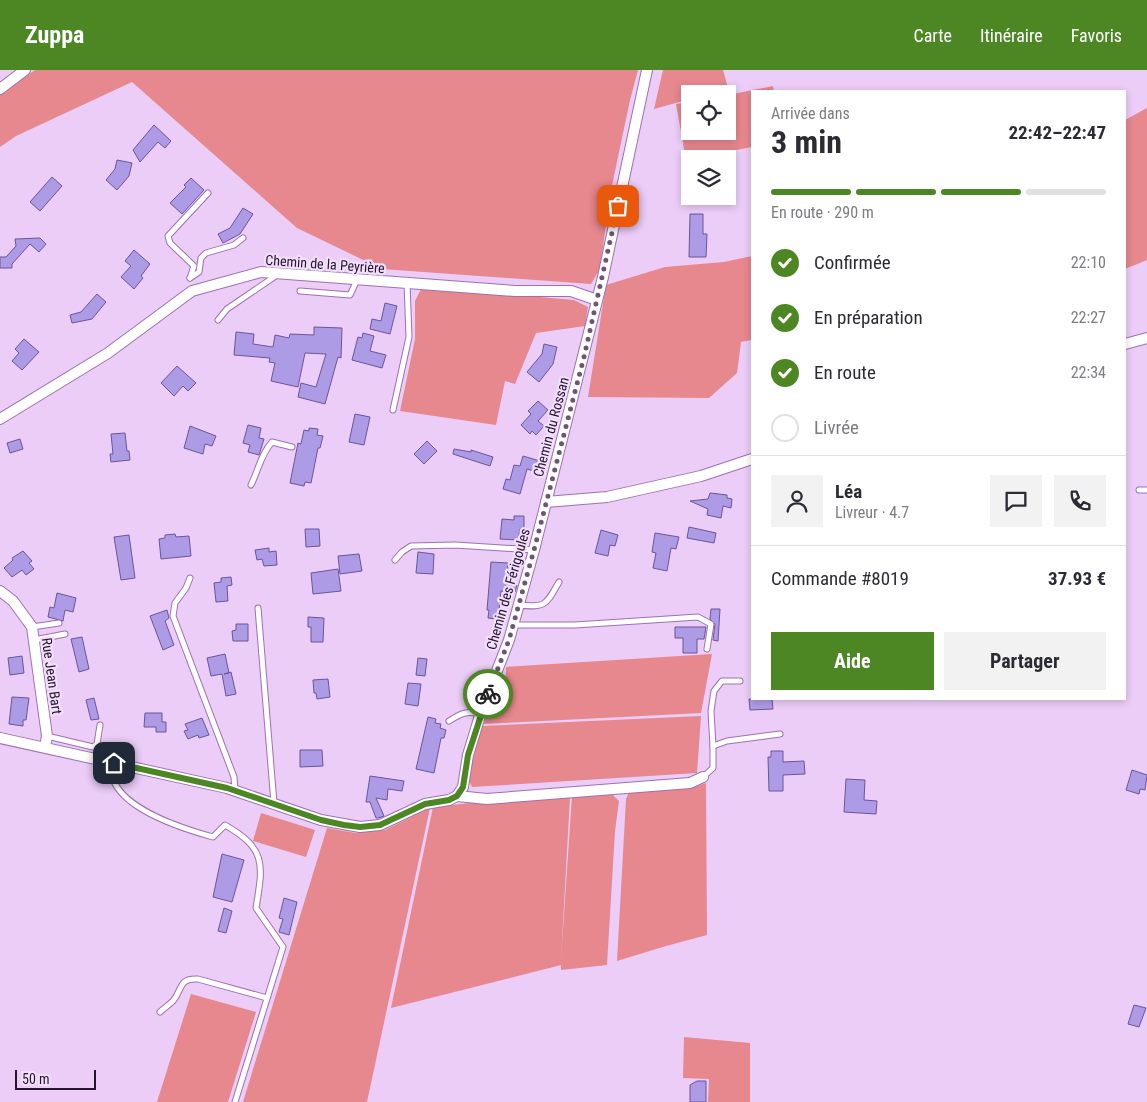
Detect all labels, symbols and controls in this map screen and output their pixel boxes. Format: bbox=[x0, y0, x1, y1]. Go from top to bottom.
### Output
text: Zuppa bbox=[25, 21, 84, 49]
text: Carte bbox=[913, 25, 952, 46]
text: Itinéraire bbox=[980, 25, 1043, 46]
text: Favoris bbox=[1071, 25, 1122, 46]
map controls bbox=[681, 85, 736, 205]
button: locate bbox=[681, 85, 736, 140]
text: Arrivée dans bbox=[771, 104, 850, 123]
text: 22:42–22:47 bbox=[1008, 121, 1106, 144]
text: 3 min bbox=[771, 123, 842, 161]
button: layers bbox=[681, 150, 736, 205]
pin bbox=[597, 185, 639, 227]
icon: bag bbox=[604, 192, 632, 220]
text: En route · 290 m bbox=[771, 203, 874, 222]
icon: check bbox=[771, 249, 799, 277]
text: Confirmée bbox=[814, 251, 891, 274]
street label: Chemin de la Peyrière bbox=[265, 252, 386, 276]
text: 22:10 bbox=[1071, 253, 1106, 272]
icon: check bbox=[771, 304, 799, 332]
text: En préparation bbox=[814, 306, 923, 329]
text: 22:27 bbox=[1071, 308, 1106, 327]
icon: check bbox=[771, 359, 799, 387]
text: En route bbox=[814, 361, 876, 384]
text: 22:34 bbox=[1071, 363, 1106, 382]
street label: Chemin du Rossan bbox=[530, 375, 572, 479]
text: Livrée bbox=[814, 416, 859, 439]
button: person bbox=[771, 475, 823, 527]
button: chat bbox=[990, 475, 1042, 527]
button: phone bbox=[1054, 475, 1106, 527]
text: Léa bbox=[835, 480, 862, 503]
text: Livreur · 4.7 bbox=[835, 503, 909, 522]
street label: Chemin des Férigoules bbox=[483, 526, 533, 652]
text: Commande #8019 bbox=[771, 567, 909, 590]
text: 37.93 € bbox=[1048, 567, 1106, 590]
button: Aide bbox=[771, 632, 934, 690]
button: Partager bbox=[944, 632, 1106, 690]
street label: Rue Jean Bart bbox=[39, 637, 65, 715]
courier bbox=[463, 669, 513, 719]
icon: bike bbox=[474, 680, 502, 708]
pin bbox=[93, 742, 135, 784]
icon: home bbox=[100, 749, 128, 777]
scale bar bbox=[15, 1067, 96, 1090]
text: 50 m bbox=[22, 1071, 50, 1087]

